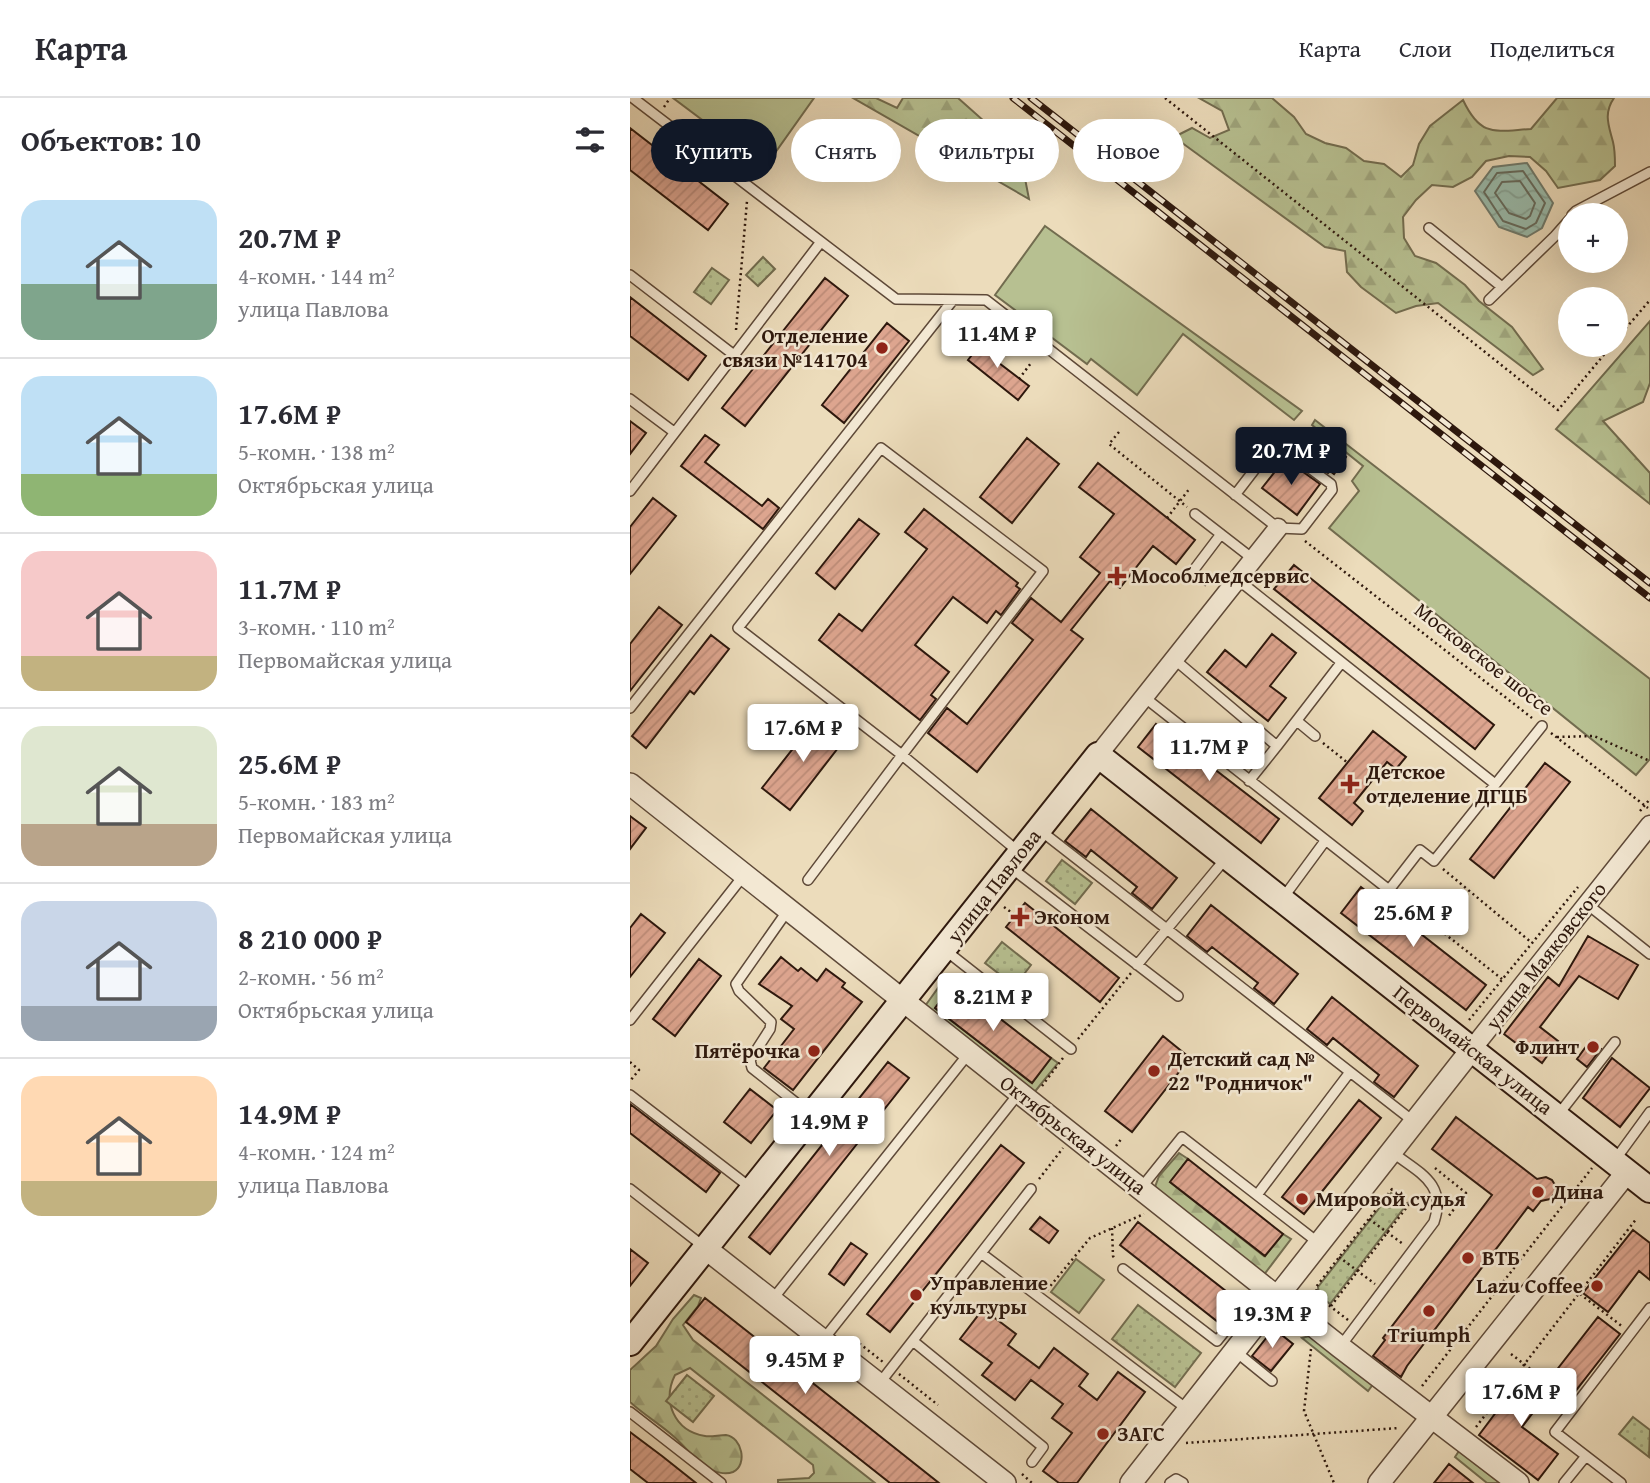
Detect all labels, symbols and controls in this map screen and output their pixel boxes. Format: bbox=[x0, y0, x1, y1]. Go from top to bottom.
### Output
text: Карта bbox=[35, 24, 127, 72]
text: Карта bbox=[1299, 31, 1361, 66]
text: Слои bbox=[1399, 31, 1452, 66]
text: Поделиться bbox=[1490, 31, 1615, 66]
text: Объектов: 10 bbox=[21, 118, 201, 162]
chip: Купить bbox=[651, 119, 777, 182]
chip: Снять bbox=[791, 119, 901, 182]
chip: Фильтры bbox=[915, 119, 1059, 182]
chip: Новое bbox=[1073, 119, 1184, 182]
icon: filters bbox=[571, 121, 609, 159]
map controls bbox=[1558, 203, 1628, 357]
button: + bbox=[1558, 203, 1628, 273]
text: 20.7M ₽ bbox=[238, 215, 341, 259]
icon: home bbox=[77, 228, 161, 312]
text: 4-комн. · 144 m² bbox=[238, 259, 395, 292]
button: − bbox=[1558, 287, 1628, 357]
text: улица Павлова bbox=[238, 292, 389, 325]
pin: 11.4M ₽ bbox=[932, 310, 1062, 370]
text: 11.4M ₽ bbox=[957, 316, 1037, 349]
place label: Отделение связи №141704 bbox=[722, 320, 868, 375]
marker: Отделение связи №141704 bbox=[874, 340, 890, 356]
text: 17.6M ₽ bbox=[238, 391, 341, 435]
icon: home bbox=[77, 404, 161, 488]
pin: 20.7M ₽ bbox=[1226, 428, 1356, 487]
text: 20.7M ₽ bbox=[1251, 433, 1331, 466]
text: 5-комн. · 138 m² bbox=[238, 435, 395, 468]
text: Октябрьская улица bbox=[238, 468, 434, 501]
place label: Мособлмедсервис bbox=[1131, 560, 1310, 591]
text: 11.7M ₽ bbox=[238, 566, 341, 610]
marker: Мособлмедсервис bbox=[1109, 568, 1125, 584]
icon: home bbox=[77, 579, 161, 663]
street label: Московское шоссе bbox=[1408, 594, 1561, 723]
text: 3-комн. · 110 m² bbox=[238, 610, 395, 643]
text: Первомайская улица bbox=[238, 643, 452, 676]
pin: 17.6M ₽ bbox=[738, 704, 868, 764]
text: 17.6M ₽ bbox=[763, 710, 843, 743]
pin: 11.7M ₽ bbox=[1144, 724, 1274, 783]
text: 11.7M ₽ bbox=[1169, 729, 1249, 762]
text: 25.6M ₽ bbox=[238, 741, 341, 785]
icon: home bbox=[77, 754, 161, 838]
place label: Детское отделение ДГЦБ bbox=[1365, 756, 1528, 811]
marker: Детское отделение ДГЦБ bbox=[1340, 774, 1360, 794]
text: 5-комн. · 183 m² bbox=[238, 785, 395, 818]
text: Первомайская улица bbox=[238, 818, 452, 851]
street label: улица Павлова bbox=[938, 822, 1048, 950]
street label: улица Маяковского bbox=[1477, 875, 1614, 1037]
pin: 25.6M ₽ bbox=[1348, 890, 1478, 949]
text: 25.6M ₽ bbox=[1373, 895, 1453, 928]
place label: Эконом bbox=[1034, 901, 1110, 932]
marker: Эконом bbox=[1012, 909, 1028, 925]
text: 8 210 000 ₽ bbox=[238, 916, 382, 960]
icon: home bbox=[77, 929, 161, 1013]
text: 2-комн. · 56 m² bbox=[238, 960, 384, 993]
pin: 8.21M ₽ bbox=[928, 974, 1058, 1033]
street label: Первомайская улица bbox=[1387, 977, 1560, 1122]
text: 8.21M ₽ bbox=[953, 979, 1033, 1012]
text: Октябрьская улица bbox=[238, 993, 434, 1026]
place label: Флинт bbox=[1515, 1031, 1580, 1062]
place label: Пятёрочка bbox=[695, 1035, 800, 1066]
marker: Флинт bbox=[1585, 1039, 1601, 1055]
marker: Пятёрочка bbox=[806, 1043, 822, 1059]
place label: Детский сад № 22 "Родничок" bbox=[1167, 1043, 1315, 1098]
marker: Детский сад № 22 "Родничок" bbox=[1146, 1063, 1162, 1079]
street label: Октябрьская улица bbox=[993, 1067, 1153, 1202]
text: 14.9M ₽ bbox=[238, 1091, 341, 1135]
pin: 14.9M ₽ bbox=[764, 1098, 894, 1158]
icon: home bbox=[77, 1104, 161, 1188]
text: 14.9M ₽ bbox=[789, 1104, 869, 1137]
text: 4-комн. · 124 m² bbox=[238, 1135, 395, 1168]
text: улица Павлова bbox=[238, 1168, 389, 1201]
place label: Дина bbox=[1551, 1176, 1604, 1207]
place label: Мировой судья bbox=[1316, 1183, 1466, 1214]
marker: Дина bbox=[1530, 1184, 1546, 1200]
marker: Мировой судья bbox=[1294, 1191, 1310, 1207]
place label: ВТБ bbox=[1482, 1242, 1520, 1273]
marker: ВТБ bbox=[1460, 1250, 1476, 1266]
place label: Управление культуры bbox=[930, 1267, 1048, 1322]
place label: Lazu Coffee bbox=[1476, 1270, 1583, 1301]
marker: Lazu Coffee bbox=[1589, 1278, 1605, 1294]
marker: Управление культуры bbox=[908, 1287, 924, 1303]
pin: 19.3M ₽ bbox=[1207, 1290, 1337, 1350]
text: 19.3M ₽ bbox=[1232, 1296, 1312, 1329]
marker: Triumph bbox=[1421, 1303, 1437, 1319]
place label: Triumph bbox=[1388, 1319, 1471, 1350]
pin: 9.45M ₽ bbox=[740, 1336, 870, 1396]
text: 9.45M ₽ bbox=[765, 1342, 845, 1375]
pin: 17.6M ₽ bbox=[1456, 1368, 1586, 1428]
text: 17.6M ₽ bbox=[1481, 1374, 1561, 1407]
place label: ЗАГС bbox=[1117, 1418, 1165, 1449]
marker: ЗАГС bbox=[1095, 1426, 1111, 1442]

